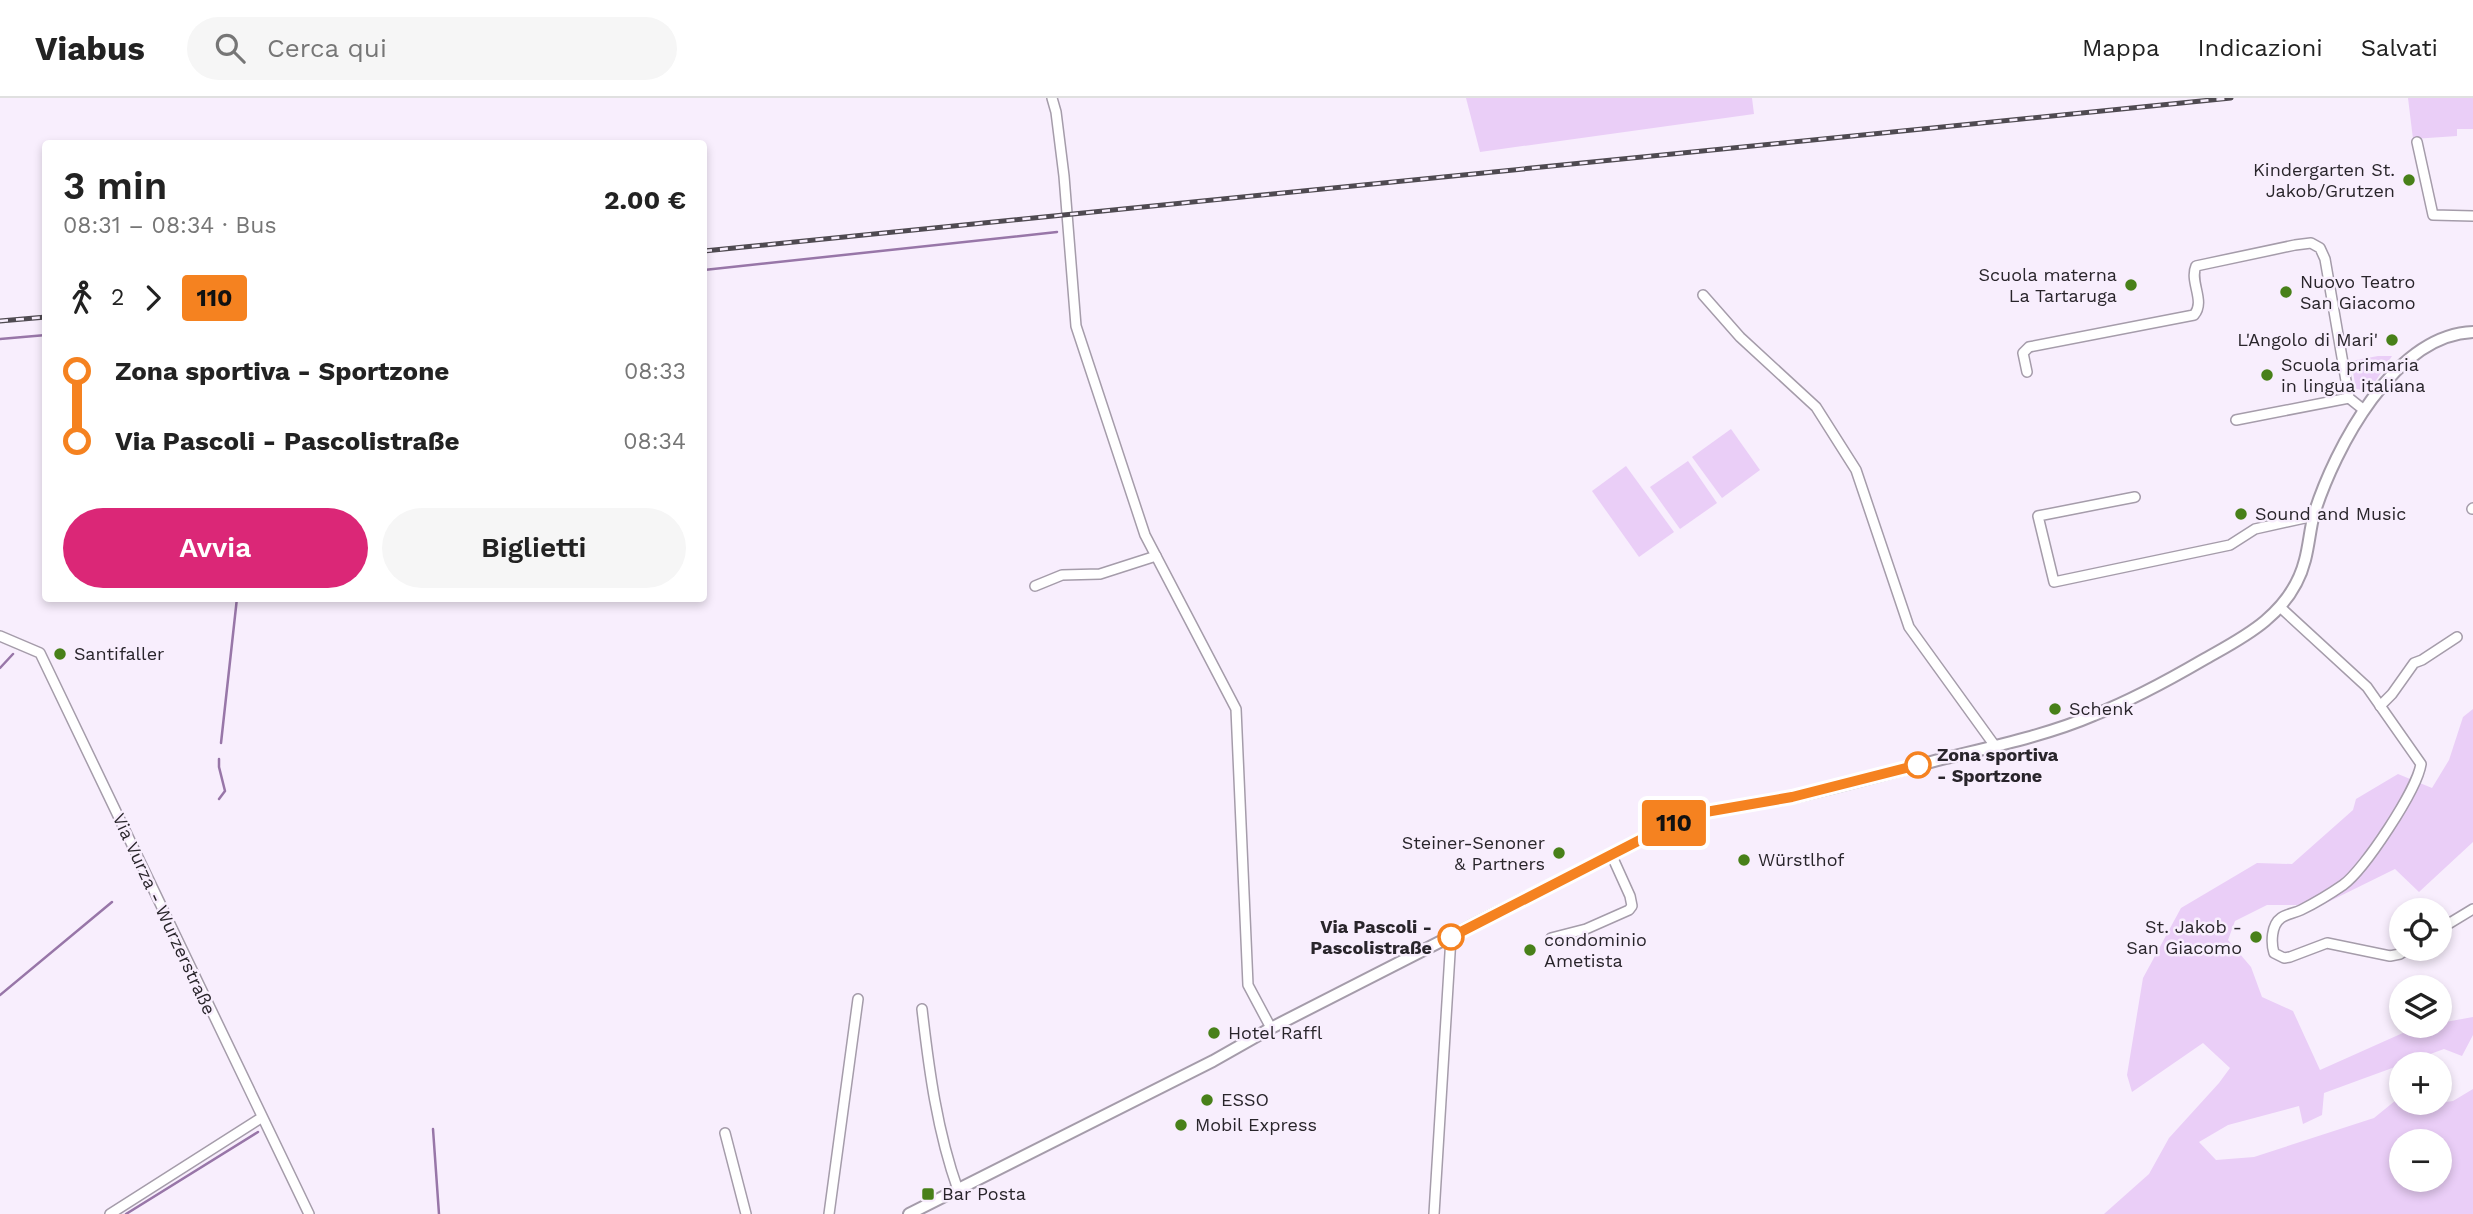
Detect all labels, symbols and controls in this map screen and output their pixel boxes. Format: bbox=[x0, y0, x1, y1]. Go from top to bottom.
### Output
search box bbox=[187, 17, 677, 80]
text: Viabus bbox=[35, 29, 145, 68]
icon: search bbox=[211, 29, 249, 67]
text: Cerca qui bbox=[267, 33, 387, 63]
text: Mappa bbox=[2082, 34, 2160, 62]
text: Indicazioni bbox=[2198, 34, 2323, 62]
text: Salvati bbox=[2361, 34, 2438, 62]
place label: Kindergarten St. Jakob/Grutzen bbox=[2253, 159, 2395, 201]
text: 3 min bbox=[63, 164, 167, 208]
marker: Kindergarten St. Jakob/Grutzen bbox=[2401, 172, 2417, 188]
text: 2.00 € bbox=[604, 185, 686, 215]
text: 08:31 – 08:34 · Bus bbox=[63, 212, 277, 239]
place label: Scuola materna La Tartaruga bbox=[1978, 264, 2117, 306]
place label: Nuovo Teatro San Giacomo bbox=[2300, 271, 2416, 313]
marker: Scuola materna La Tartaruga bbox=[2123, 277, 2139, 293]
icon: walk bbox=[63, 279, 101, 317]
icon: forward bbox=[134, 279, 172, 317]
text: 2 bbox=[111, 284, 124, 311]
text: 110 bbox=[196, 284, 233, 312]
marker: Nuovo Teatro San Giacomo bbox=[2278, 284, 2294, 300]
place label: L'Angolo di Mari' bbox=[2237, 329, 2378, 350]
marker: L'Angolo di Mari' bbox=[2384, 332, 2400, 348]
place label: Scuola primaria in lingua italiana bbox=[2281, 354, 2425, 396]
text: Zona sportiva - Sportzone bbox=[115, 356, 449, 386]
text: 08:33 bbox=[624, 358, 686, 385]
marker: Scuola primaria in lingua italiana bbox=[2259, 367, 2275, 383]
text: Via Pascoli - Pascolistraße bbox=[115, 426, 460, 456]
text: 08:34 bbox=[623, 428, 686, 455]
place label: Sound and Music bbox=[2255, 503, 2406, 524]
marker: Sound and Music bbox=[2233, 506, 2249, 522]
button: Avvia bbox=[63, 508, 368, 588]
button: Biglietti bbox=[382, 508, 686, 588]
place label: Santifaller bbox=[74, 643, 164, 664]
marker: Santifaller bbox=[52, 646, 68, 662]
place label: Schenk bbox=[2069, 698, 2134, 719]
marker: Schenk bbox=[2047, 701, 2063, 717]
place label: Zona sportiva - Sportzone bbox=[1937, 744, 2059, 786]
marker: Zona sportiva - Sportzone bbox=[1905, 752, 1931, 778]
line badge: 110 bbox=[1634, 800, 1714, 846]
text: 110 bbox=[1656, 809, 1692, 837]
street label: Via Vurza - Wurzerstraße bbox=[109, 810, 220, 1018]
place label: Steiner-Senoner & Partners bbox=[1402, 832, 1545, 874]
marker: Steiner-Senoner & Partners bbox=[1551, 845, 1567, 861]
place label: Würstlhof bbox=[1758, 849, 1844, 870]
marker: Würstlhof bbox=[1736, 852, 1752, 868]
map controls bbox=[2389, 898, 2452, 1192]
button: locate bbox=[2389, 898, 2452, 961]
place label: Via Pascoli - Pascolistraße bbox=[1310, 916, 1432, 958]
place label: St. Jakob - San Giacomo bbox=[2126, 916, 2242, 958]
marker: Via Pascoli - Pascolistraße bbox=[1438, 924, 1464, 950]
place label: condominio Ametista bbox=[1544, 929, 1647, 971]
marker: St. Jakob - San Giacomo bbox=[2248, 929, 2264, 945]
marker: condominio Ametista bbox=[1522, 942, 1538, 958]
button: layers bbox=[2389, 975, 2452, 1038]
place label: Hotel Raffl bbox=[1228, 1022, 1323, 1043]
marker: Hotel Raffl bbox=[1206, 1025, 1222, 1041]
button: + bbox=[2389, 1052, 2452, 1115]
place label: ESSO bbox=[1221, 1089, 1269, 1110]
marker: ESSO bbox=[1199, 1092, 1215, 1108]
place label: Mobil Express bbox=[1195, 1114, 1317, 1135]
marker: Mobil Express bbox=[1173, 1117, 1189, 1133]
button: − bbox=[2389, 1129, 2452, 1192]
place label: Bar Posta bbox=[942, 1183, 1026, 1204]
marker: Bar Posta bbox=[920, 1186, 936, 1202]

